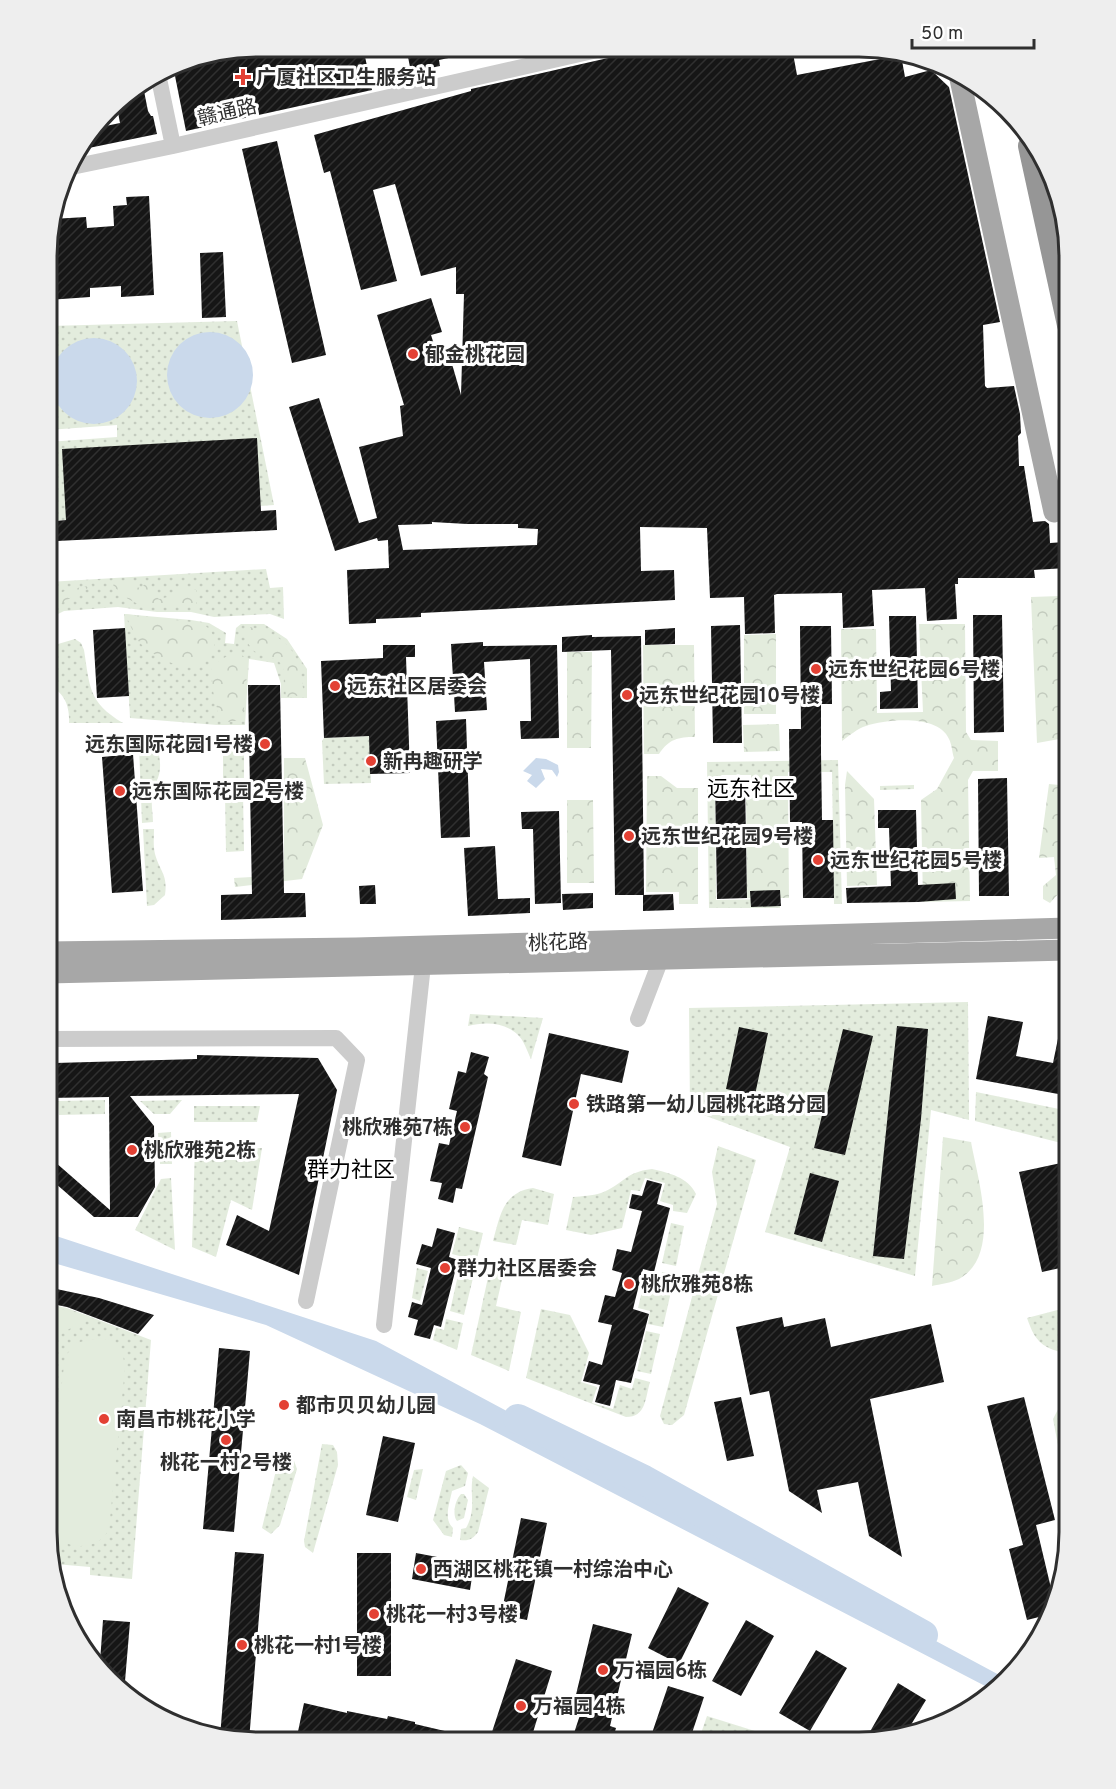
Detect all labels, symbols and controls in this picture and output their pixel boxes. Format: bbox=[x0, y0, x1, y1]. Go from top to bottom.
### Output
scale bar bbox=[912, 12, 1034, 50]
text: 50 m bbox=[921, 23, 963, 46]
place label: 广厦社区卫生服务站 bbox=[256, 66, 436, 92]
marker: 广厦社区卫生服务站 bbox=[234, 68, 252, 86]
street label: 赣通路 bbox=[195, 95, 260, 133]
place label: 郁金桃花园 bbox=[425, 343, 525, 369]
marker: 郁金桃花园 bbox=[406, 347, 420, 361]
place label: 远东世纪花园6号楼 bbox=[828, 658, 1000, 684]
marker: 远东世纪花园6号楼 bbox=[809, 662, 823, 676]
place label: 远东社区居委会 bbox=[347, 675, 487, 701]
marker: 远东社区居委会 bbox=[328, 679, 342, 693]
place label: 远东世纪花园10号楼 bbox=[639, 684, 820, 710]
marker: 远东世纪花园10号楼 bbox=[620, 688, 634, 702]
place label: 远东国际花园1号楼 bbox=[85, 733, 253, 759]
marker: 远东国际花园1号楼 bbox=[258, 737, 272, 751]
place label: 新冉趣研学 bbox=[383, 750, 483, 776]
marker: 新冉趣研学 bbox=[364, 754, 378, 768]
district label: 远东社区 bbox=[707, 777, 795, 804]
place label: 远东国际花园2号楼 bbox=[132, 780, 304, 806]
marker: 远东国际花园2号楼 bbox=[113, 784, 127, 798]
place label: 远东世纪花园9号楼 bbox=[641, 825, 813, 851]
marker: 远东世纪花园9号楼 bbox=[622, 829, 636, 843]
place label: 远东世纪花园5号楼 bbox=[830, 849, 1002, 875]
marker: 远东世纪花园5号楼 bbox=[811, 853, 825, 867]
street label: 桃花路 bbox=[528, 930, 589, 958]
place label: 铁路第一幼儿园桃花路分园 bbox=[586, 1093, 826, 1119]
marker: 铁路第一幼儿园桃花路分园 bbox=[567, 1097, 581, 1111]
place label: 桃欣雅苑7栋 bbox=[342, 1116, 453, 1142]
marker: 桃欣雅苑7栋 bbox=[458, 1120, 472, 1134]
place label: 桃欣雅苑2栋 bbox=[144, 1139, 256, 1165]
marker: 桃欣雅苑2栋 bbox=[125, 1143, 139, 1157]
district label: 群力社区 bbox=[307, 1158, 395, 1185]
place label: 群力社区居委会 bbox=[457, 1257, 597, 1283]
marker: 群力社区居委会 bbox=[438, 1261, 452, 1275]
place label: 桃欣雅苑8栋 bbox=[641, 1273, 754, 1299]
marker: 桃欣雅苑8栋 bbox=[622, 1277, 636, 1291]
place label: 都市贝贝幼儿园 bbox=[296, 1394, 436, 1420]
marker: 都市贝贝幼儿园 bbox=[277, 1398, 291, 1412]
place label: 南昌市桃花小学 bbox=[116, 1408, 256, 1434]
marker: 南昌市桃花小学 bbox=[97, 1412, 111, 1426]
marker: 桃花一村2号楼 bbox=[219, 1433, 233, 1447]
place label: 桃花一村2号楼 bbox=[160, 1451, 292, 1477]
place label: 西湖区桃花镇一村综治中心 bbox=[433, 1558, 673, 1584]
marker: 西湖区桃花镇一村综治中心 bbox=[414, 1562, 428, 1576]
place label: 桃花一村3号楼 bbox=[386, 1603, 518, 1629]
marker: 桃花一村3号楼 bbox=[367, 1607, 381, 1621]
place label: 桃花一村1号楼 bbox=[254, 1634, 382, 1660]
marker: 桃花一村1号楼 bbox=[235, 1638, 249, 1652]
place label: 万福园6栋 bbox=[615, 1659, 707, 1685]
marker: 万福园6栋 bbox=[596, 1663, 610, 1677]
place label: 万福园4栋 bbox=[533, 1695, 626, 1721]
marker: 万福园4栋 bbox=[514, 1699, 528, 1713]

